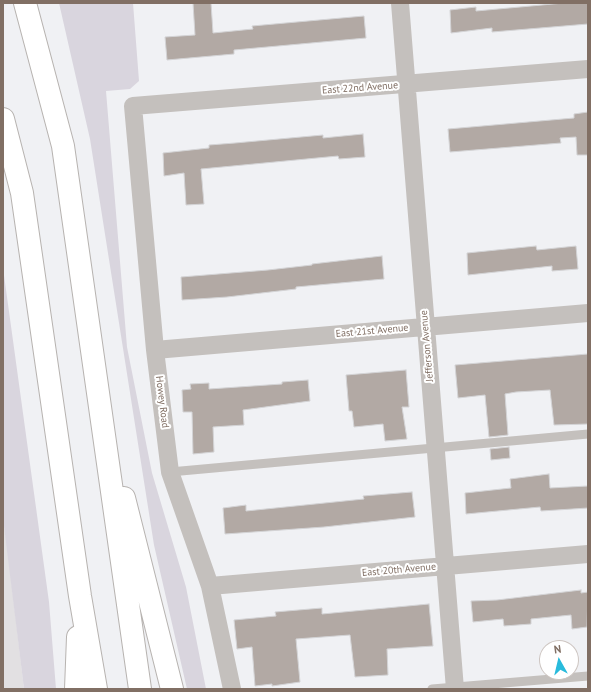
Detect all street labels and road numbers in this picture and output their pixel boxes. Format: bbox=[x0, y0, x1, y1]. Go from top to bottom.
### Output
street label: East 22nd Avenue bbox=[322, 79, 398, 97]
street label: Jefferson Avenue bbox=[418, 310, 436, 382]
street label: East 21st Avenue bbox=[335, 322, 409, 340]
street label: Howey Road bbox=[153, 375, 171, 429]
street label: East 20th Avenue bbox=[361, 561, 437, 579]

